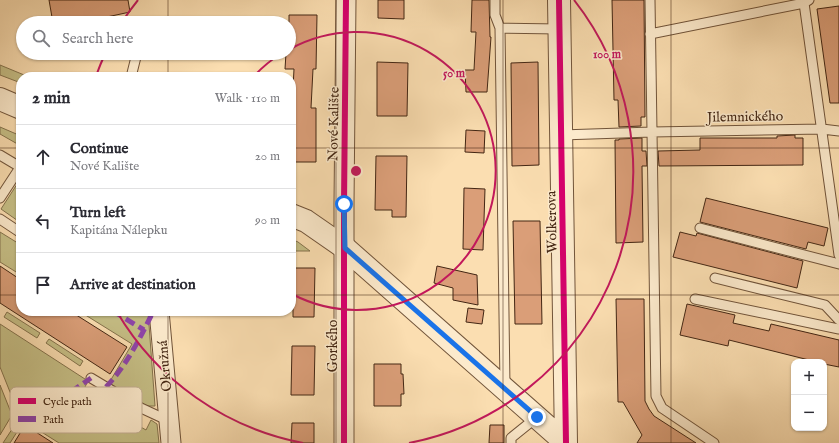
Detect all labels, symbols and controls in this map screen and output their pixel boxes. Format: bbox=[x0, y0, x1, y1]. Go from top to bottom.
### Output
search box bbox=[16, 16, 296, 60]
icon: search bbox=[30, 27, 52, 49]
text: Search here bbox=[62, 29, 133, 48]
text: 100 m bbox=[593, 47, 622, 62]
text: 50 m bbox=[443, 66, 466, 81]
street label: Nové Kalište bbox=[324, 86, 344, 161]
text: 2 min bbox=[32, 88, 70, 109]
text: Walk · 110 m bbox=[215, 90, 280, 107]
street label: Jilemnického bbox=[705, 107, 784, 127]
text: Continue bbox=[70, 139, 128, 158]
icon: ahead bbox=[32, 146, 54, 168]
text: 20 m bbox=[255, 148, 280, 165]
text: Nové Kalište bbox=[70, 158, 139, 175]
centre of rings bbox=[349, 164, 363, 178]
street label: Wolkerova bbox=[542, 190, 562, 253]
route start bbox=[335, 195, 353, 213]
text: Turn left bbox=[70, 203, 126, 222]
icon: left bbox=[32, 210, 54, 232]
text: 90 m bbox=[255, 212, 280, 229]
text: Kapitána Nálepku bbox=[70, 222, 168, 239]
icon: arrive bbox=[32, 274, 54, 296]
text: Arrive at destination bbox=[70, 275, 196, 294]
street label: Gorkého bbox=[324, 319, 342, 372]
street label: Okružná bbox=[154, 339, 176, 392]
map controls bbox=[791, 359, 827, 431]
button: + bbox=[791, 359, 827, 395]
legend bbox=[10, 387, 142, 433]
text: Cycle path bbox=[43, 395, 92, 409]
button: − bbox=[791, 395, 827, 431]
route end bbox=[528, 408, 546, 426]
text: Path bbox=[43, 413, 64, 427]

